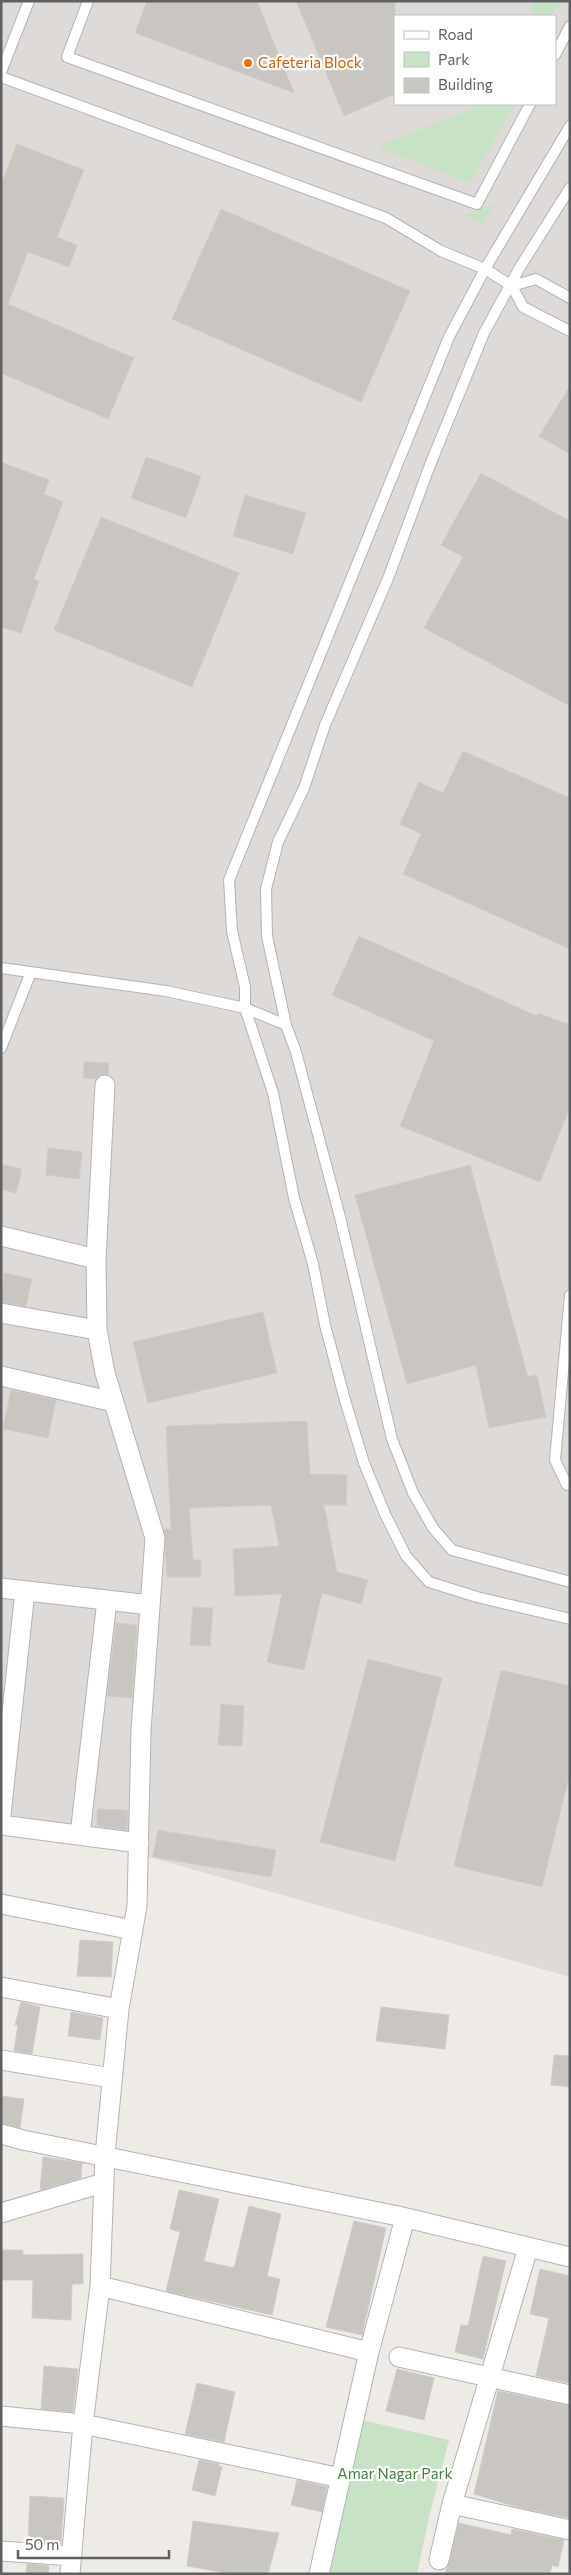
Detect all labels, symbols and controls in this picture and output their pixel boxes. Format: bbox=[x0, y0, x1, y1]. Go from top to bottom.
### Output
legend bbox=[394, 15, 556, 105]
text: Road bbox=[438, 25, 473, 43]
text: Park bbox=[438, 50, 469, 68]
place label: Cafeteria Block bbox=[258, 53, 362, 71]
marker: Cafeteria Block bbox=[242, 57, 254, 69]
text: Building bbox=[438, 75, 493, 93]
park label: Amar Nagar Park bbox=[337, 2464, 453, 2482]
scale bar bbox=[18, 2528, 169, 2560]
text: 50 m bbox=[25, 2535, 59, 2553]

